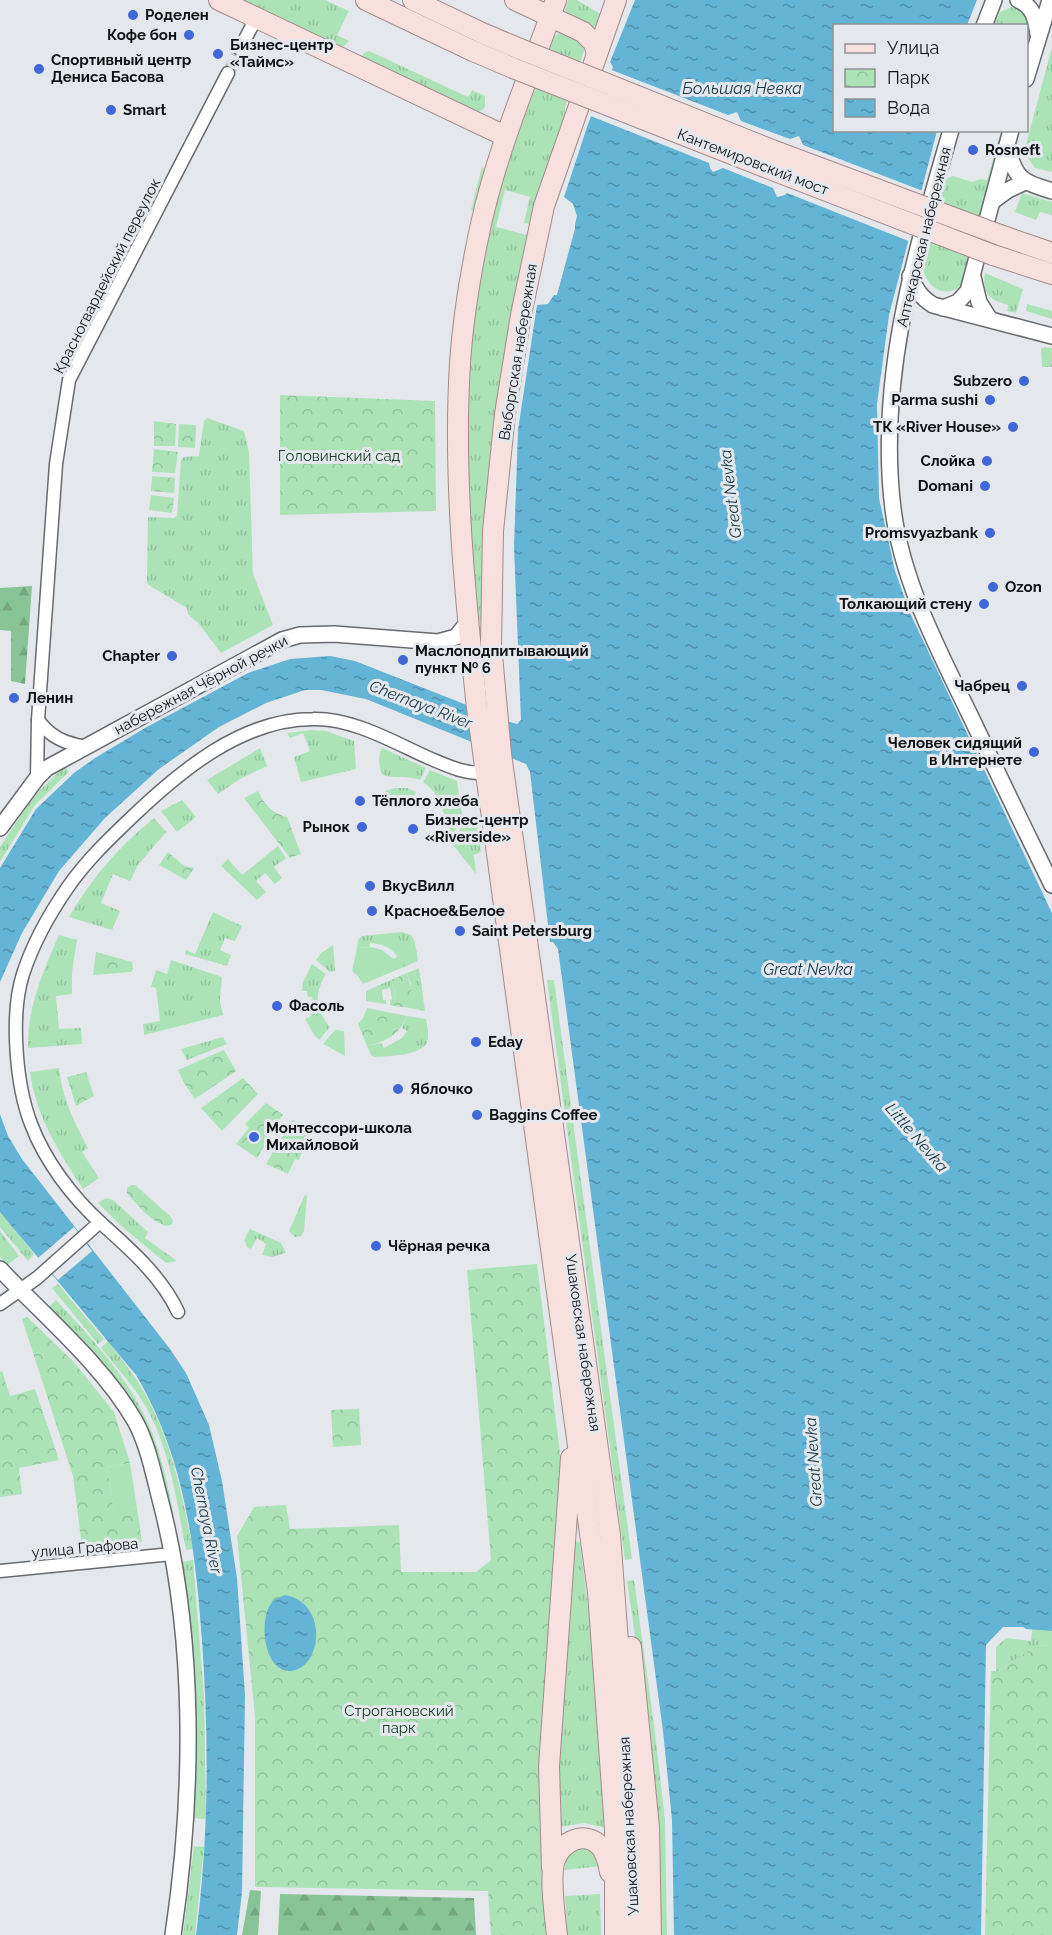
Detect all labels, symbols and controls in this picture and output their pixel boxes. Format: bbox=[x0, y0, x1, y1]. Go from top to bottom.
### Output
place label: Роделен bbox=[145, 6, 209, 24]
marker: Роделен bbox=[126, 8, 140, 22]
legend bbox=[833, 24, 1028, 132]
place label: Кофе бон bbox=[107, 26, 177, 44]
marker: Кофе бон bbox=[182, 28, 196, 42]
place label: Бизнес-центр «Таймс» bbox=[230, 36, 334, 71]
text: Улица bbox=[887, 37, 939, 58]
marker: Бизнес-центр «Таймс» bbox=[211, 47, 225, 61]
place label: Спортивный центр Дениса Басова bbox=[51, 51, 192, 86]
marker: Спортивный центр Дениса Басова bbox=[32, 62, 46, 76]
text: Парк bbox=[887, 67, 930, 88]
water label: Большая Невка bbox=[682, 79, 802, 98]
text: Вода bbox=[887, 97, 930, 118]
place label: Smart bbox=[123, 101, 167, 119]
marker: Smart bbox=[104, 103, 118, 117]
street label: Кантемировский мост bbox=[675, 125, 831, 199]
place label: Rosneft bbox=[985, 141, 1041, 159]
marker: Rosneft bbox=[966, 143, 980, 157]
street label: Аптекарская набережная bbox=[893, 145, 955, 329]
street label: Красногвардейский переулок bbox=[50, 175, 164, 377]
street label: Выборгская набережная bbox=[495, 262, 541, 442]
place label: Subzero bbox=[953, 372, 1012, 390]
marker: Subzero bbox=[1017, 374, 1031, 388]
place label: Parma sushi bbox=[891, 391, 978, 409]
marker: Parma sushi bbox=[983, 393, 997, 407]
place label: ТК «River House» bbox=[873, 418, 1001, 436]
marker: ТК «River House» bbox=[1006, 420, 1020, 434]
park label: Головинский сад bbox=[278, 447, 401, 465]
water label: Great Nevka bbox=[716, 448, 745, 539]
place label: Слойка bbox=[920, 452, 975, 470]
marker: Слойка bbox=[980, 454, 994, 468]
place label: Domani bbox=[918, 477, 973, 495]
marker: Domani bbox=[978, 479, 992, 493]
place label: Promsvyazbank bbox=[865, 524, 979, 542]
marker: Promsvyazbank bbox=[983, 526, 997, 540]
place label: Ozon bbox=[1005, 578, 1042, 596]
marker: Ozon bbox=[986, 580, 1000, 594]
place label: Толкающий стену bbox=[839, 595, 973, 613]
marker: Толкающий стену bbox=[977, 597, 991, 611]
street label: набережная Чёрной речки bbox=[111, 632, 291, 738]
place label: Маслоподпитывающий пункт № 6 bbox=[415, 642, 589, 677]
place label: Chapter bbox=[102, 647, 160, 665]
marker: Chapter bbox=[165, 649, 179, 663]
marker: Маслоподпитывающий пункт № 6 bbox=[396, 653, 410, 667]
water label: Chernaya River bbox=[367, 676, 475, 733]
place label: Чабрец bbox=[954, 677, 1010, 695]
marker: Чабрец bbox=[1015, 679, 1029, 693]
place label: Ленин bbox=[26, 689, 73, 707]
marker: Ленин bbox=[7, 691, 21, 705]
place label: Человек сидящий в Интернете bbox=[888, 734, 1022, 769]
marker: Человек сидящий в Интернете bbox=[1027, 745, 1041, 759]
place label: Тёплого хлеба bbox=[372, 792, 479, 810]
marker: Тёплого хлеба bbox=[353, 794, 367, 808]
place label: Бизнес-центр «Riverside» bbox=[425, 811, 529, 846]
place label: Рынок bbox=[303, 818, 350, 836]
marker: Рынок bbox=[355, 820, 369, 834]
marker: Бизнес-центр «Riverside» bbox=[406, 822, 420, 836]
place label: ВкусВилл bbox=[382, 877, 455, 895]
marker: ВкусВилл bbox=[363, 879, 377, 893]
place label: Красное&Белое bbox=[384, 902, 505, 920]
marker: Красное&Белое bbox=[365, 904, 379, 918]
place label: Saint Petersburg bbox=[472, 922, 592, 940]
marker: Saint Petersburg bbox=[453, 924, 467, 938]
water label: Great Nevka bbox=[763, 960, 853, 979]
place label: Фасоль bbox=[289, 997, 344, 1015]
marker: Фасоль bbox=[270, 999, 284, 1013]
place label: Eday bbox=[488, 1033, 524, 1051]
marker: Eday bbox=[469, 1035, 483, 1049]
place label: Яблочко bbox=[410, 1080, 473, 1098]
marker: Яблочко bbox=[391, 1082, 405, 1096]
water label: Little Nevka bbox=[881, 1099, 952, 1176]
place label: Baggins Coffee bbox=[489, 1106, 598, 1124]
marker: Baggins Coffee bbox=[470, 1108, 484, 1122]
place label: Монтессори-школа Михайловой bbox=[266, 1119, 412, 1154]
marker: Монтессори-школа Михайловой bbox=[247, 1130, 261, 1144]
place label: Чёрная речка bbox=[388, 1237, 491, 1255]
marker: Чёрная речка bbox=[369, 1239, 383, 1253]
street label: Ушаковская набережная bbox=[562, 1253, 604, 1433]
water label: Great Nevka bbox=[801, 1416, 826, 1507]
water label: Chernaya River bbox=[187, 1465, 226, 1576]
street label: улица Графова bbox=[31, 1534, 139, 1562]
park label: Строгановский парк bbox=[344, 1702, 454, 1737]
street label: Ушаковская набережная bbox=[615, 1736, 643, 1916]

